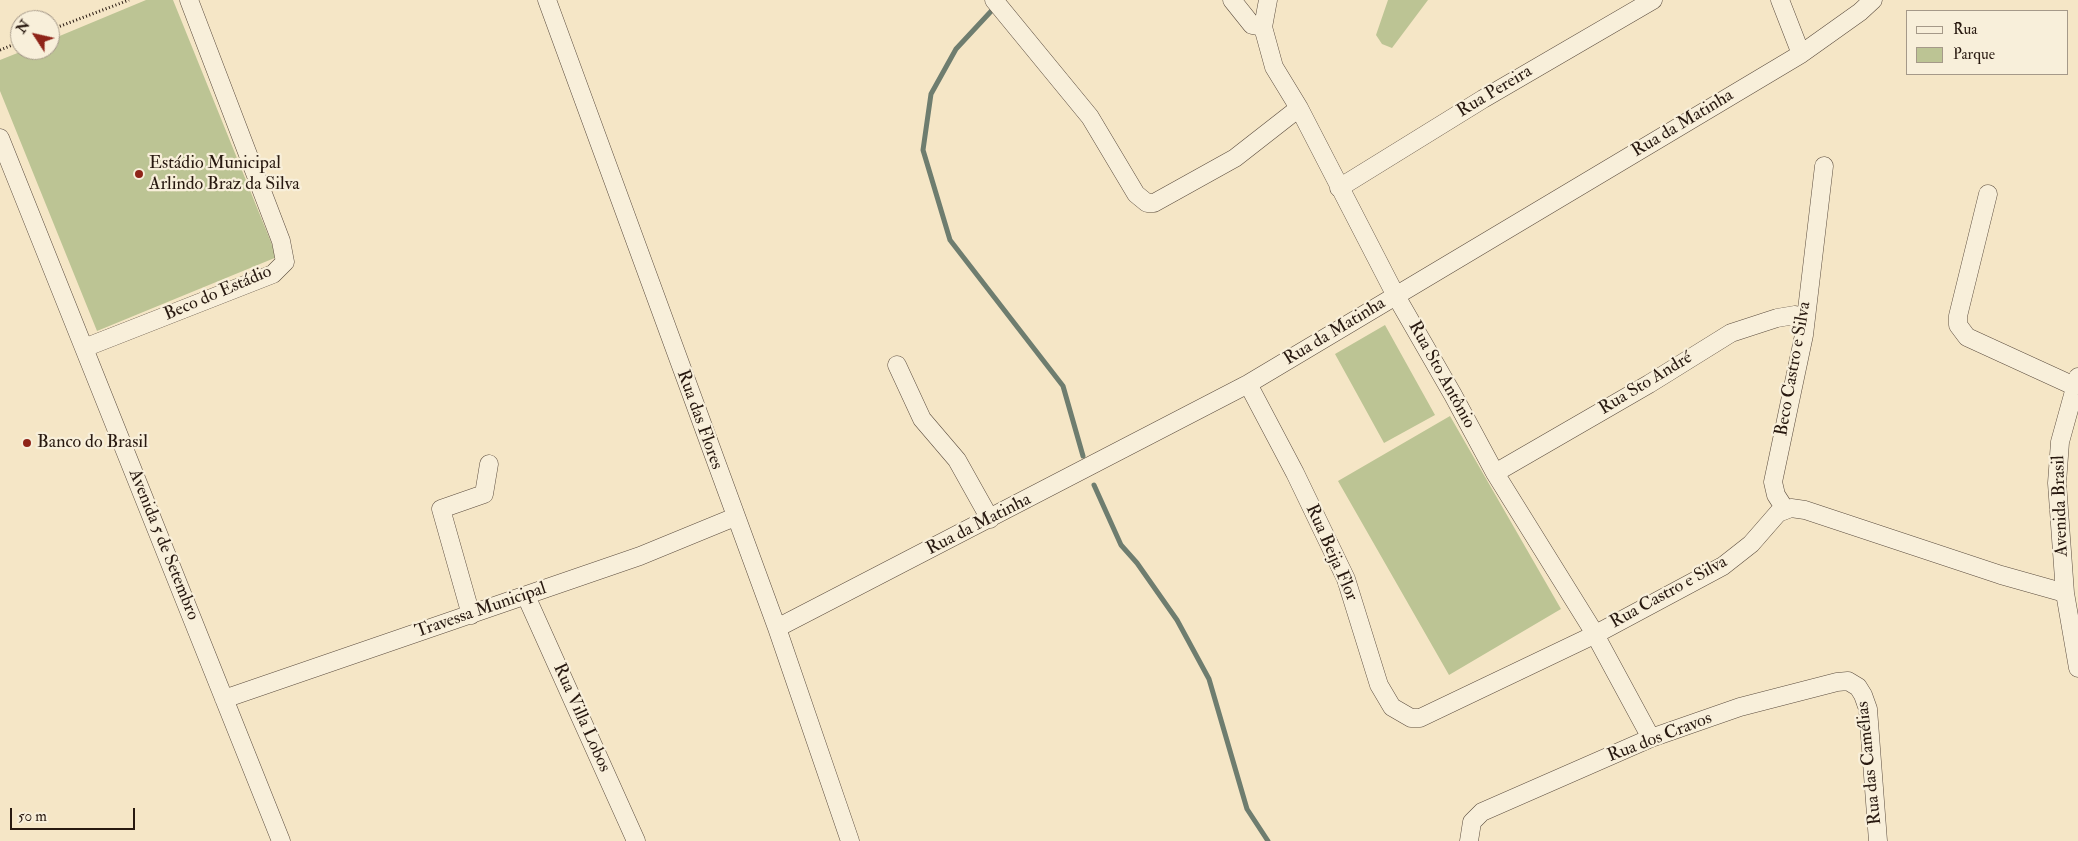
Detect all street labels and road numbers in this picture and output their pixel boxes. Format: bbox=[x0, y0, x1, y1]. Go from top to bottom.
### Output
street label: Rua Pereira bbox=[1453, 61, 1537, 123]
street label: Rua da Matinha bbox=[1628, 85, 1738, 163]
street label: Beco do Estádio bbox=[161, 262, 275, 326]
street label: Rua da Matinha bbox=[1280, 293, 1390, 371]
street label: Beco Castro e Silva bbox=[1772, 300, 1816, 438]
street label: Rua Sto Antônio bbox=[1403, 318, 1479, 432]
street label: Rua Sto André bbox=[1595, 348, 1697, 420]
street label: Rua das Flores bbox=[671, 367, 727, 473]
street label: Avenida Brasil bbox=[2048, 455, 2074, 557]
street label: Avenida 5 de Setembro bbox=[123, 466, 203, 624]
street label: Rua da Matinha bbox=[923, 489, 1035, 561]
street label: Rua Beija Flor bbox=[1300, 501, 1362, 605]
street label: Rua Castro e Silva bbox=[1607, 552, 1731, 634]
street label: Travessa Municipal bbox=[413, 578, 549, 644]
street label: Rua Villa Lobos bbox=[547, 660, 615, 776]
street label: Rua das Camélias bbox=[1853, 700, 1887, 826]
street label: Rua dos Cravos bbox=[1605, 708, 1715, 768]

